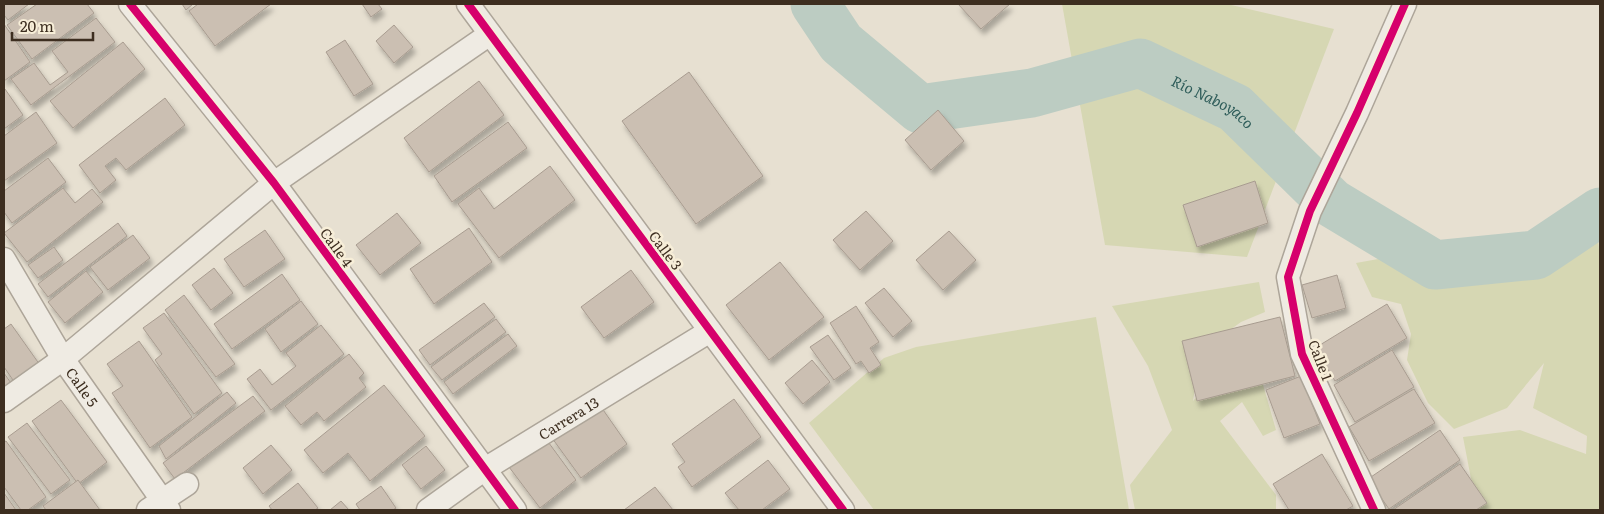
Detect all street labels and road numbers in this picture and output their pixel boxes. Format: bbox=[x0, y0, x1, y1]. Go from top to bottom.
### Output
street label: Calle 4 bbox=[316, 223, 358, 271]
street label: Calle 3 bbox=[645, 226, 687, 274]
street label: Calle 1 bbox=[1304, 337, 1338, 384]
street label: Calle 5 bbox=[62, 363, 103, 410]
street label: Carrera 13 bbox=[534, 392, 602, 444]

